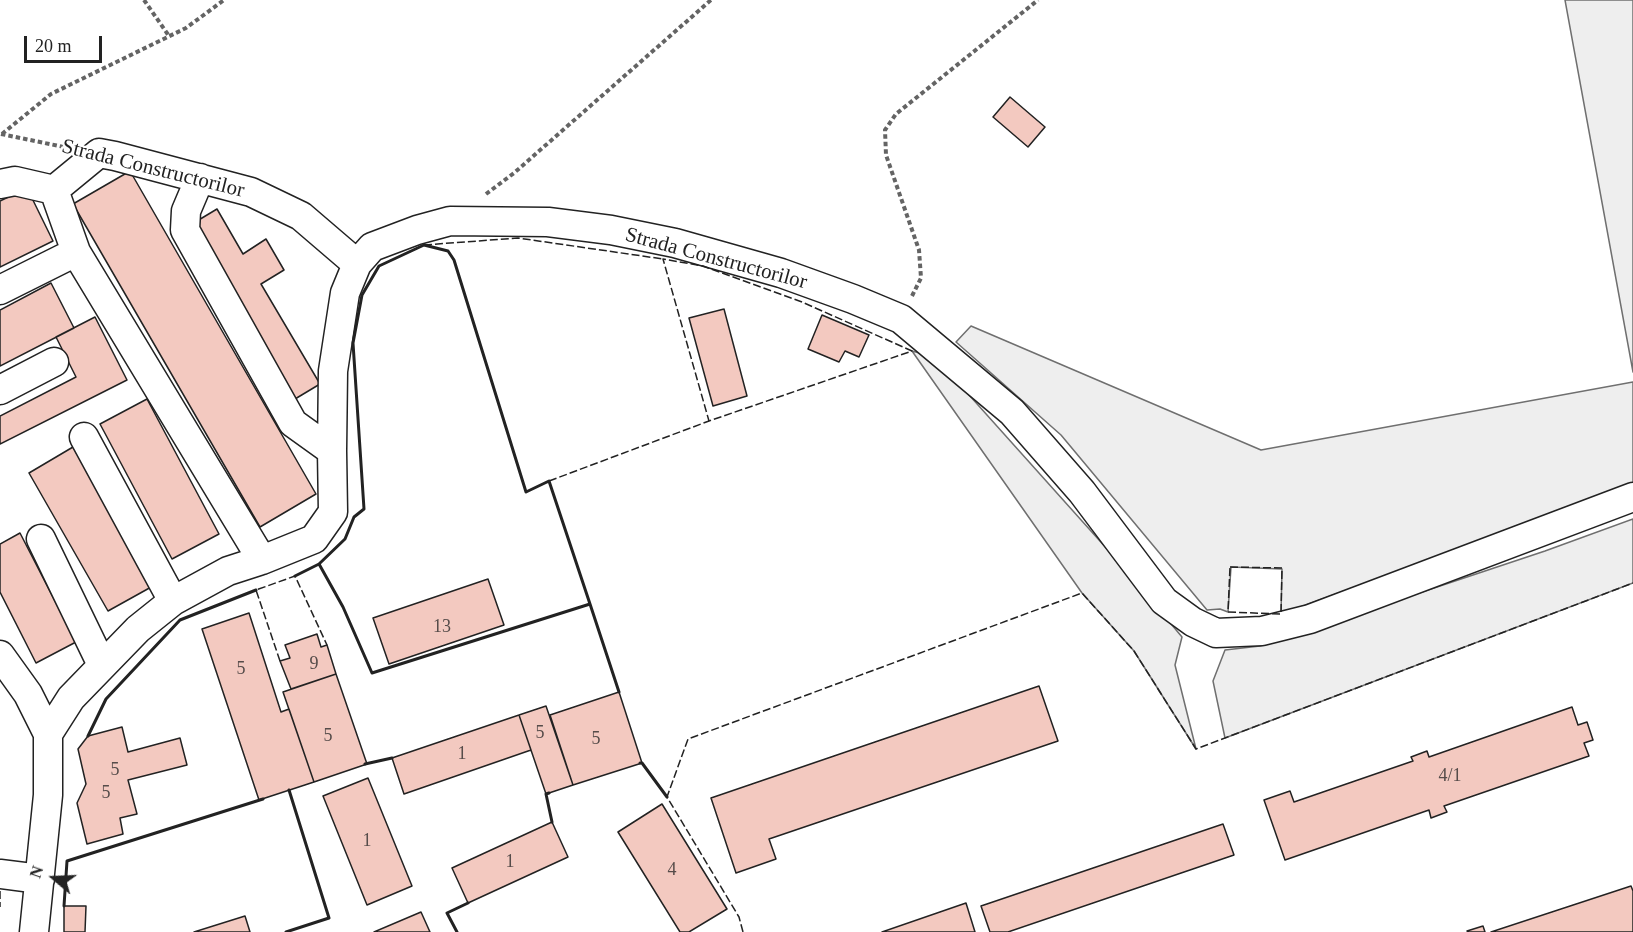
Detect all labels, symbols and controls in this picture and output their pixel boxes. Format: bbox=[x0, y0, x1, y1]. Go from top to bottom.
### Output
scale bar bbox=[27, 24, 105, 62]
text: 20 m bbox=[35, 36, 72, 56]
street label: Strada Constructorilor bbox=[59, 134, 247, 204]
street label: Strada Constructorilor bbox=[622, 223, 810, 295]
house number: 13 bbox=[433, 616, 451, 638]
house number: 9 bbox=[310, 653, 318, 675]
house number: 5 bbox=[236, 658, 246, 680]
house number: 5 bbox=[536, 722, 544, 744]
house number: 5 bbox=[324, 725, 332, 747]
house number: 5 bbox=[592, 728, 600, 750]
house number: 1 bbox=[458, 743, 466, 765]
house number: 5 bbox=[110, 759, 120, 781]
house number: 4/1 bbox=[1438, 765, 1462, 787]
house number: 5 bbox=[102, 782, 110, 804]
house number: 1 bbox=[362, 830, 372, 852]
north arrow bbox=[24, 848, 84, 908]
house number: 1 bbox=[506, 851, 514, 873]
house number: 4 bbox=[668, 859, 676, 881]
text: N bbox=[27, 864, 46, 880]

